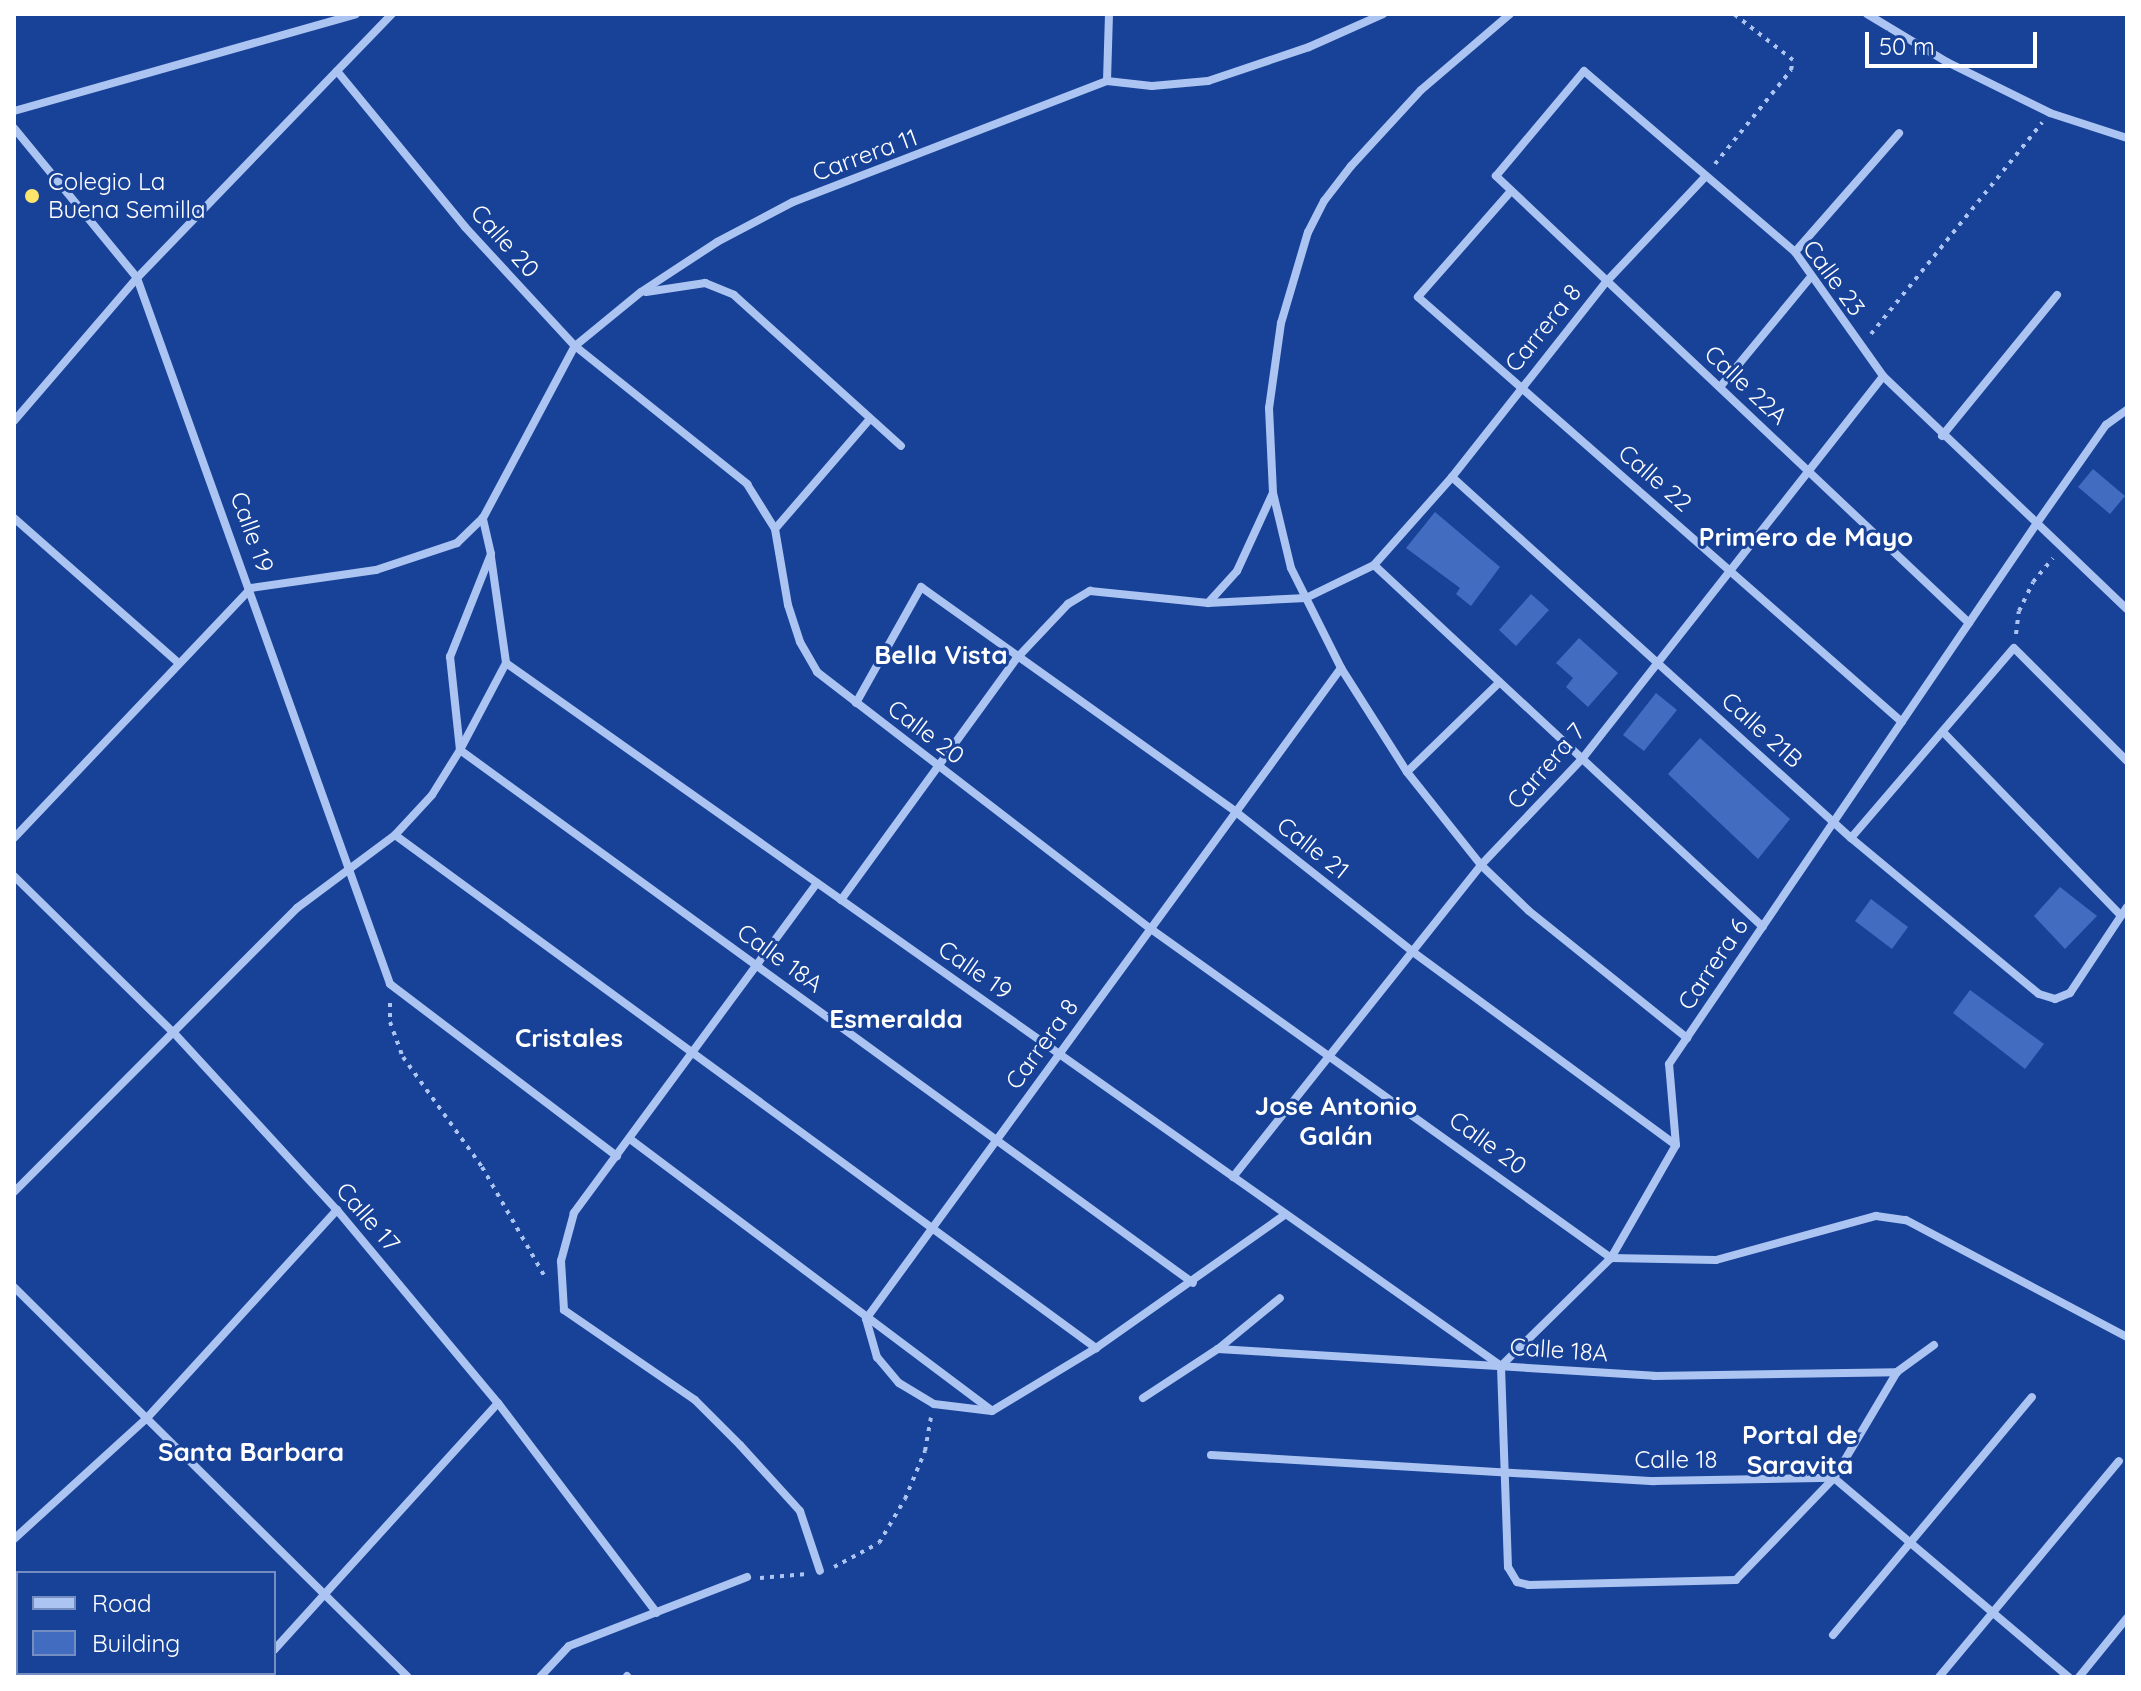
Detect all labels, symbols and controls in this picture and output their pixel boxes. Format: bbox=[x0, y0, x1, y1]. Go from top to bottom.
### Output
scale bar bbox=[1869, 16, 2041, 66]
text: 50 m bbox=[1879, 31, 1935, 61]
street label: Carrera 11 bbox=[809, 123, 921, 187]
place label: Colegio La Buena Semilla bbox=[48, 168, 205, 224]
marker: Colegio La Buena Semilla bbox=[23, 187, 41, 205]
street label: Calle 20 bbox=[465, 198, 545, 284]
street label: Calle 23 bbox=[1797, 234, 1871, 322]
street label: Carrera 8 bbox=[1499, 278, 1587, 378]
street label: Calle 22A bbox=[1698, 339, 1794, 431]
street label: Calle 22 bbox=[1612, 438, 1698, 518]
street label: Calle 19 bbox=[224, 488, 280, 576]
district label: Primero de Mayo bbox=[1699, 521, 1913, 553]
district label: Bella Vista bbox=[874, 639, 1008, 671]
street label: Calle 21B bbox=[1716, 686, 1808, 774]
street label: Calle 20 bbox=[882, 694, 970, 770]
street label: Carrera 7 bbox=[1501, 717, 1591, 815]
street label: Calle 21 bbox=[1271, 811, 1355, 885]
street label: Carrera 6 bbox=[1672, 913, 1754, 1015]
street label: Calle 18A bbox=[732, 917, 828, 999]
street label: Calle 19 bbox=[933, 934, 1017, 1006]
street label: Carrera 8 bbox=[1000, 993, 1084, 1095]
district label: Esmeralda bbox=[829, 1003, 963, 1035]
district label: Cristales bbox=[515, 1022, 623, 1054]
district label: Jose Antonio Galán bbox=[1255, 1090, 1417, 1152]
street label: Calle 20 bbox=[1444, 1105, 1532, 1181]
street label: Calle 17 bbox=[330, 1176, 406, 1258]
street label: Calle 18A bbox=[1509, 1332, 1609, 1368]
district label: Portal de Saravita bbox=[1742, 1419, 1858, 1480]
district label: Santa Barbara bbox=[158, 1436, 344, 1468]
street label: Calle 18 bbox=[1635, 1446, 1717, 1474]
legend bbox=[16, 1571, 276, 1675]
text: Road bbox=[92, 1588, 152, 1618]
text: Building bbox=[92, 1628, 180, 1658]

